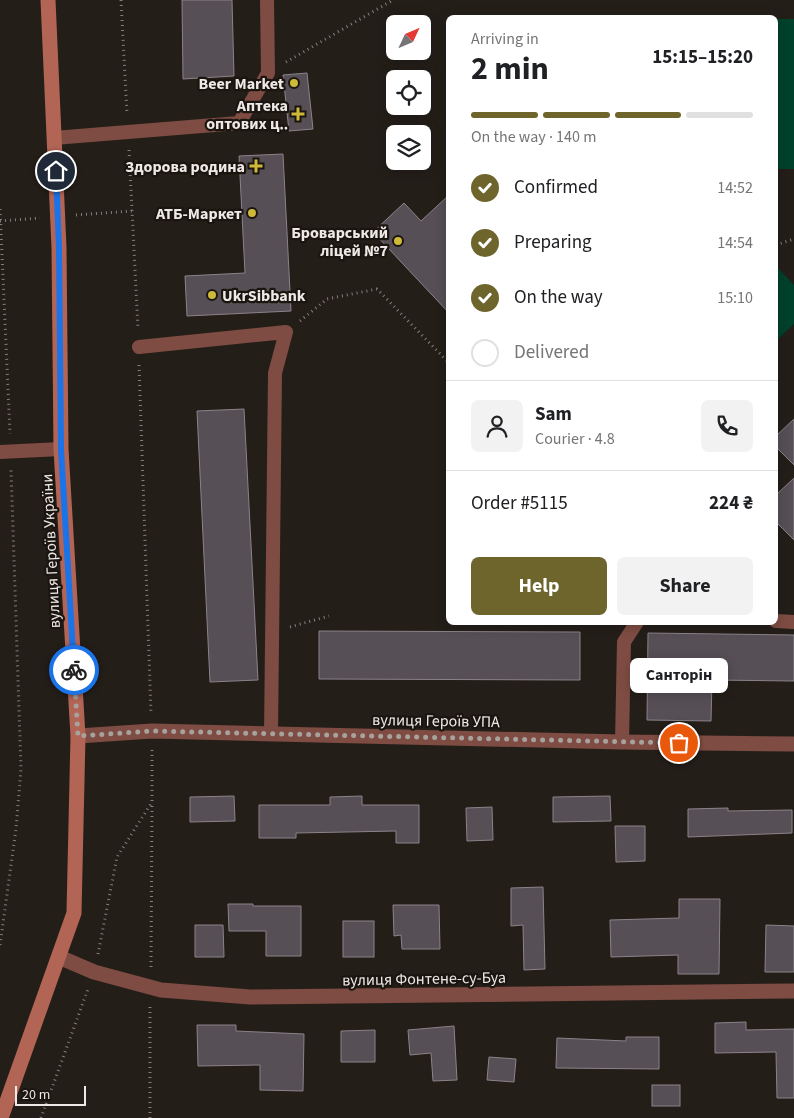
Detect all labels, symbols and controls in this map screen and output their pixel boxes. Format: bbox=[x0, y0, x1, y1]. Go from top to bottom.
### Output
north arrow bbox=[386, 15, 431, 60]
map controls bbox=[386, 15, 431, 170]
text: Arriving in bbox=[471, 28, 539, 50]
text: 15:15–15:20 bbox=[652, 44, 753, 71]
text: 2 min bbox=[471, 46, 549, 92]
button: locate bbox=[386, 70, 431, 115]
place label: Beer Market bbox=[199, 73, 284, 95]
marker: Beer Market bbox=[288, 77, 300, 89]
place label: Аптека оптових ц‥ bbox=[206, 95, 288, 135]
marker: Аптека оптових ц‥ bbox=[292, 108, 304, 120]
button: layers bbox=[386, 125, 431, 170]
text: On the way · 140 m bbox=[471, 126, 596, 148]
pin bbox=[35, 150, 77, 192]
place label: Здорова родина bbox=[125, 156, 245, 178]
icon: home bbox=[42, 157, 70, 185]
marker: Здорова родина bbox=[249, 159, 263, 173]
icon: check bbox=[471, 174, 499, 202]
text: Confirmed bbox=[514, 174, 598, 201]
text: 14:52 bbox=[717, 177, 753, 199]
place label: АТБ-Маркет bbox=[155, 203, 242, 225]
marker: АТБ-Маркет bbox=[246, 207, 258, 219]
place label: Броварський ліцей №7 bbox=[291, 222, 388, 262]
icon: check bbox=[471, 229, 499, 257]
text: Preparing bbox=[514, 229, 592, 256]
text: 14:54 bbox=[717, 232, 753, 254]
marker: Броварський ліцей №7 bbox=[392, 235, 404, 247]
icon: check bbox=[471, 284, 499, 312]
text: On the way bbox=[514, 284, 603, 311]
place label: UkrSibbank bbox=[222, 285, 306, 307]
text: 15:10 bbox=[717, 287, 753, 309]
marker: UkrSibbank bbox=[206, 289, 218, 301]
text: Delivered bbox=[514, 339, 589, 366]
button: person bbox=[471, 400, 523, 452]
button: phone bbox=[701, 400, 753, 452]
text: Sam bbox=[535, 401, 572, 428]
text: Courier · 4.8 bbox=[535, 428, 615, 450]
street label: вулиця Героїв України bbox=[36, 473, 66, 629]
text: Order #5115 bbox=[471, 490, 568, 517]
text: 224 ₴ bbox=[709, 490, 753, 517]
button: Help bbox=[471, 557, 607, 615]
button: Share bbox=[617, 557, 753, 615]
courier bbox=[49, 645, 99, 695]
icon: bike bbox=[60, 656, 88, 684]
callout: Санторін bbox=[630, 658, 728, 693]
text: Санторін bbox=[646, 664, 712, 686]
street label: вулиця Героїв УПА bbox=[372, 709, 500, 733]
pin bbox=[658, 722, 700, 764]
icon: bag bbox=[665, 729, 693, 757]
street label: вулиця Фонтене-су-Буа bbox=[342, 967, 506, 991]
scale bar bbox=[15, 1083, 86, 1106]
text: 20 m bbox=[22, 1085, 50, 1105]

